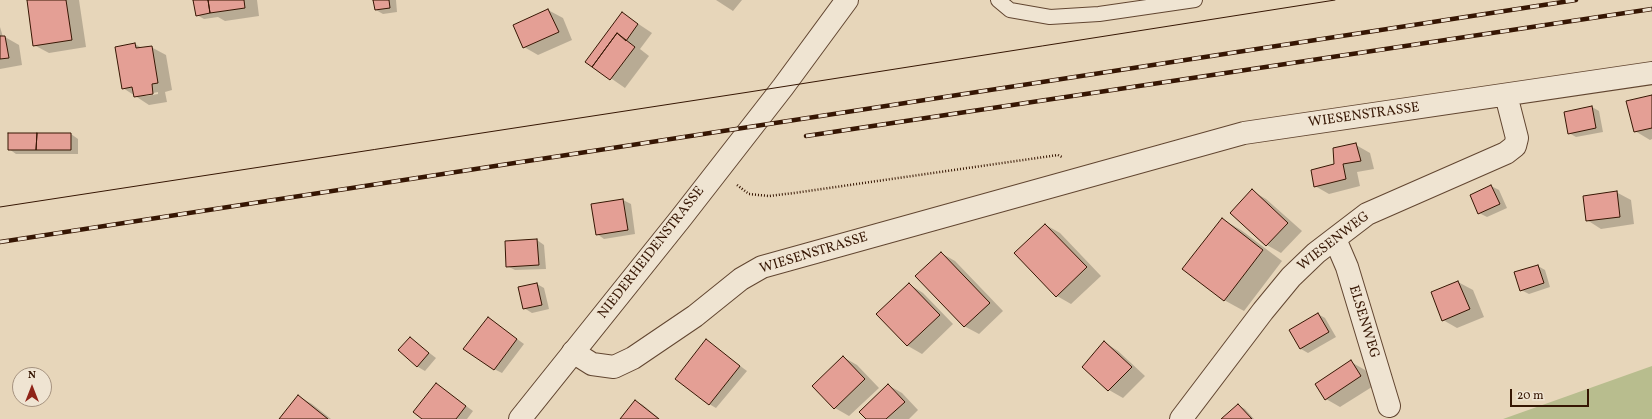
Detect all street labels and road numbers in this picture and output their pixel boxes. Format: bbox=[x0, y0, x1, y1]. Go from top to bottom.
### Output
street label: WIESENSTRASSE bbox=[1307, 100, 1421, 132]
street label: NIEDERHEIDENSTRASSE bbox=[595, 184, 709, 322]
street label: WIESENWEG bbox=[1295, 209, 1373, 275]
street label: WIESENSTRASSE bbox=[758, 230, 870, 278]
street label: ELSENWEG bbox=[1344, 283, 1382, 361]

